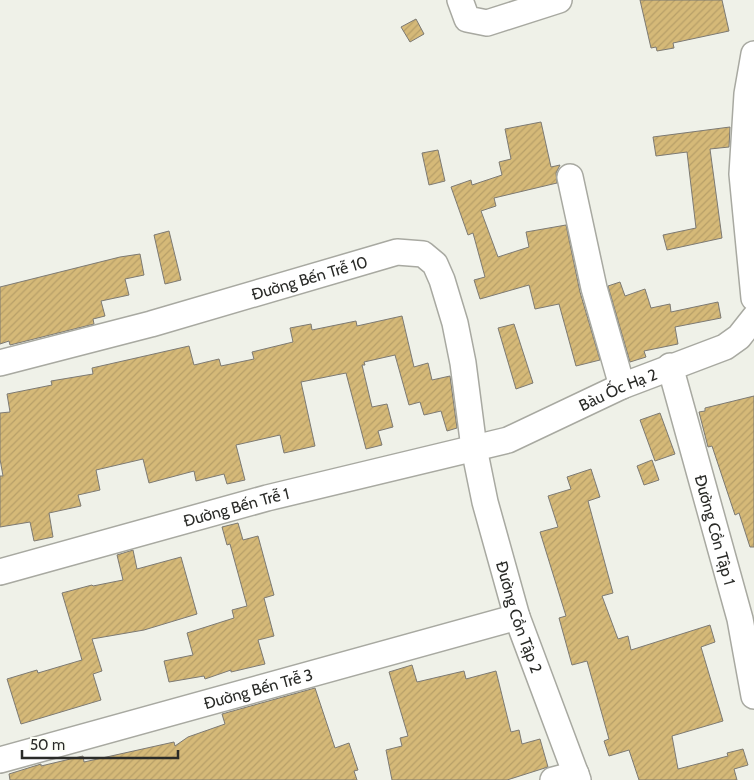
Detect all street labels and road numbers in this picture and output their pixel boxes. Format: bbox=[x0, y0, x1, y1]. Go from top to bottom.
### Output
street label: Đường Bến Trễ 10 bbox=[249, 252, 370, 304]
street label: Bàu Ốc Hạ 2 bbox=[576, 365, 660, 415]
street label: Đường Cồn Tập 1 bbox=[691, 473, 739, 587]
street label: Đường Bến Trễ 1 bbox=[181, 484, 291, 531]
street label: Đường Cồn Tập 2 bbox=[492, 559, 546, 676]
street label: Đường Bến Trễ 3 bbox=[202, 665, 315, 713]

